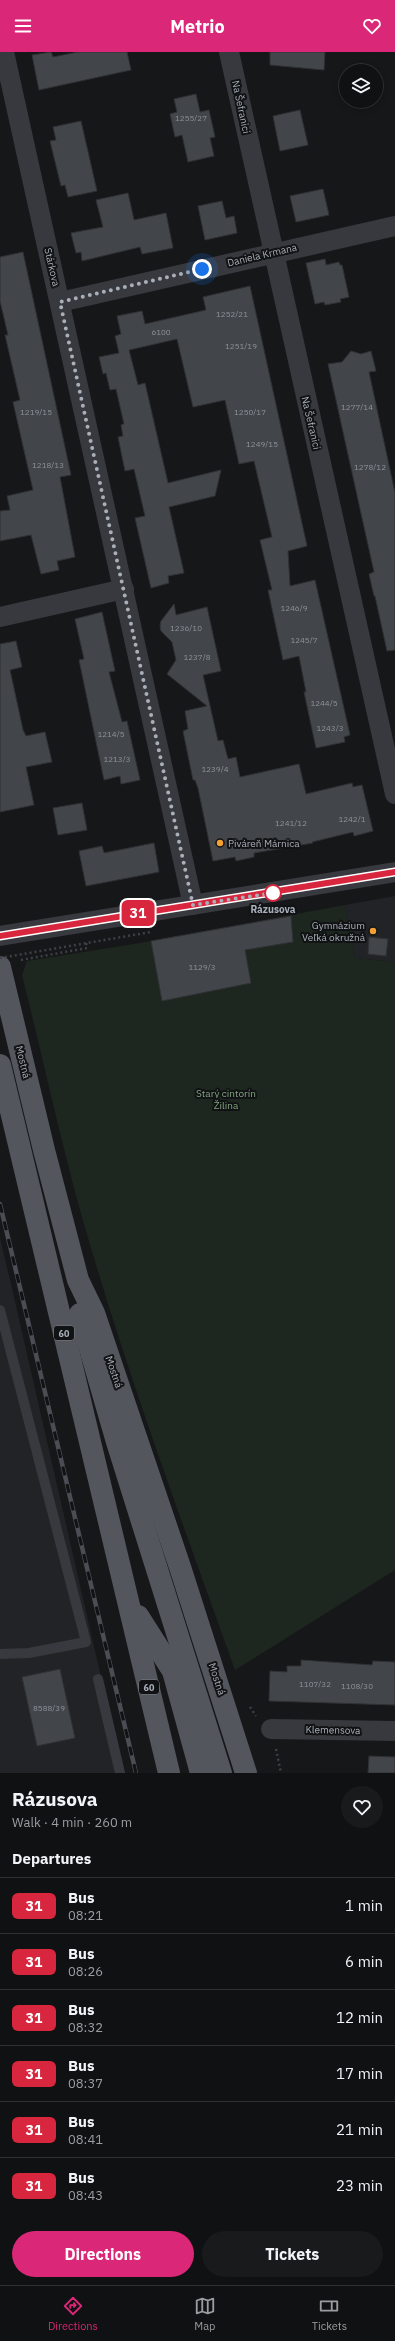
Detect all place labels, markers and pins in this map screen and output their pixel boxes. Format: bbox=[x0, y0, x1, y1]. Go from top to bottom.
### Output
place label: Piváreň Márnica bbox=[228, 837, 300, 850]
marker: Piváreň Márnica bbox=[215, 838, 225, 848]
marker: Rázusova bbox=[264, 884, 282, 902]
place label: Rázusova bbox=[250, 903, 296, 916]
place label: Gymnázium Veľká okružná bbox=[302, 919, 366, 944]
marker: Gymnázium Veľká okružná bbox=[368, 926, 378, 936]

